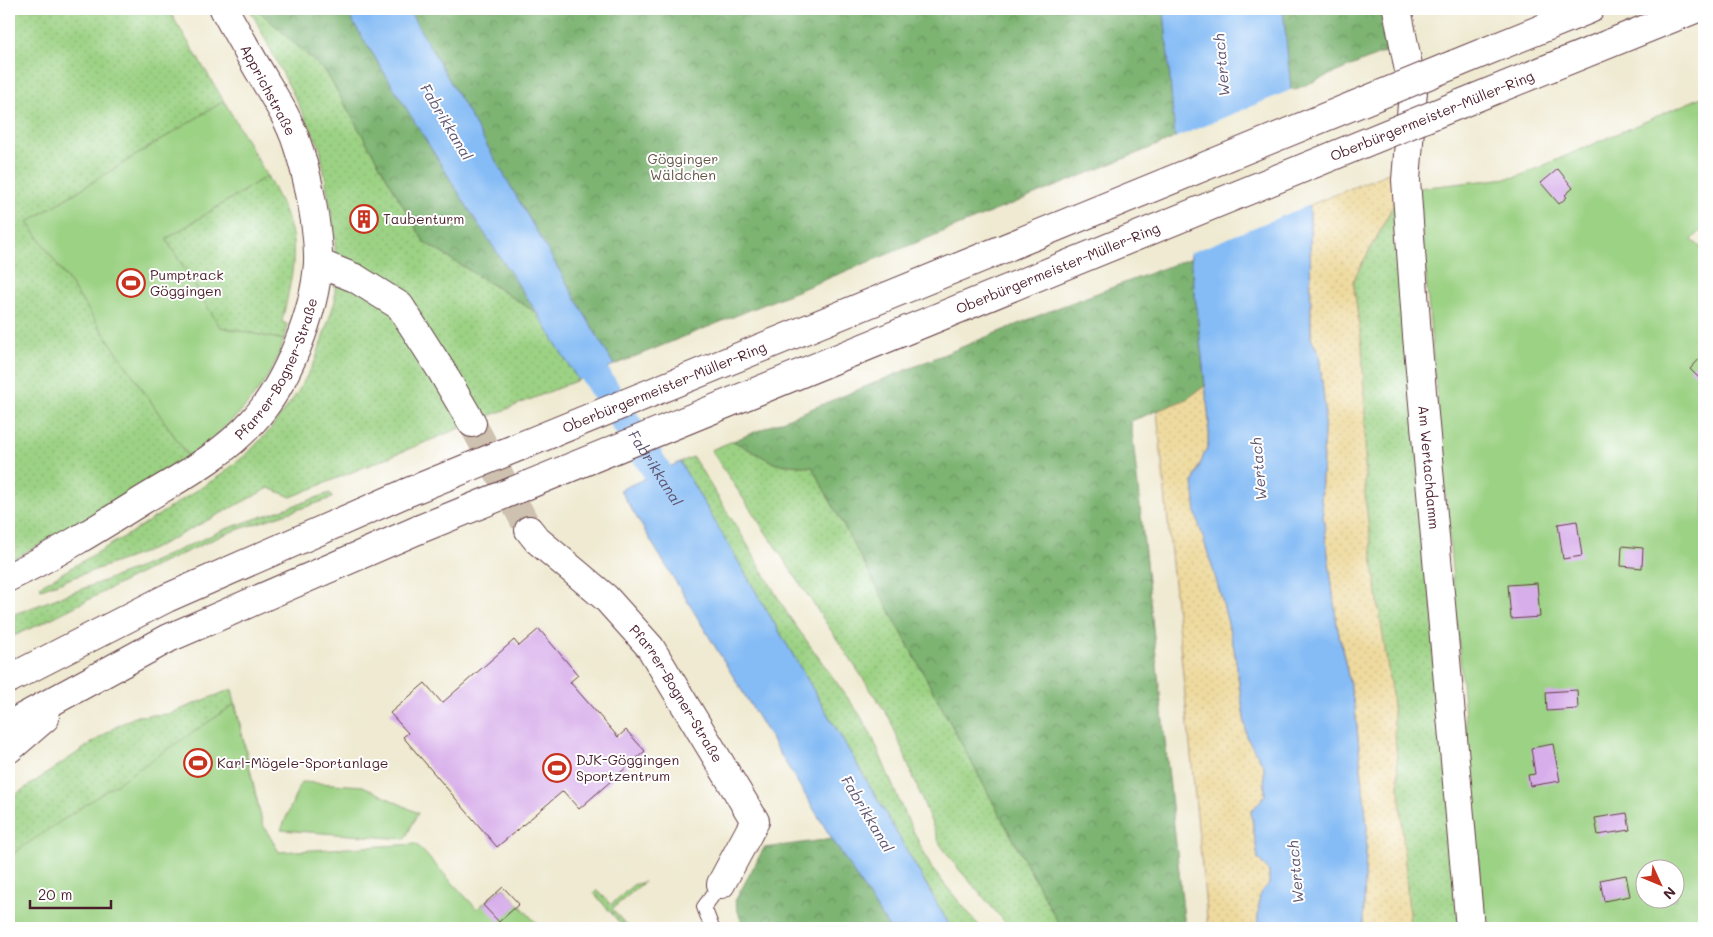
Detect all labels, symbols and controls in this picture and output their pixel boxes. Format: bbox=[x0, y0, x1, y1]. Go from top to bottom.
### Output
water label: Wertach bbox=[1208, 33, 1234, 97]
street label: Apprichstraße bbox=[236, 41, 300, 139]
street label: Oberbürgermeister-Müller-Ring bbox=[1327, 66, 1537, 165]
water label: Fabrikkanal bbox=[416, 79, 478, 164]
park label: Gögginger Wäldchen bbox=[648, 149, 718, 184]
building icon: Taubenturm bbox=[349, 204, 379, 234]
place label: Taubenturm bbox=[383, 209, 465, 228]
street label: Oberbürgermeister-Müller-Ring bbox=[953, 218, 1162, 318]
place label: Pumptrack Göggingen bbox=[150, 265, 224, 300]
sports icon: Pumptrack Göggingen bbox=[116, 268, 146, 298]
street label: Pfarrer-Bogner-Straße bbox=[230, 296, 321, 444]
street label: Oberbürgermeister-Müller-Ring bbox=[559, 337, 769, 437]
street label: Am Wertachdamm bbox=[1414, 404, 1444, 530]
water label: Fabrikkanal bbox=[624, 426, 688, 509]
water label: Wertach bbox=[1245, 437, 1271, 501]
street label: Pfarrer-Bogner-Straße bbox=[625, 620, 727, 766]
sports icon: Karl-Mögele-Sportanlage bbox=[183, 748, 213, 778]
place label: DJK-Göggingen Sportzentrum bbox=[576, 750, 679, 785]
place label: Karl-Mögele-Sportanlage bbox=[217, 753, 389, 772]
sports icon: DJK-Göggingen Sportzentrum bbox=[542, 753, 572, 783]
water label: Fabrikkanal bbox=[837, 771, 899, 856]
water label: Wertach bbox=[1282, 840, 1308, 904]
north arrow bbox=[1636, 860, 1686, 910]
scale bar bbox=[30, 877, 111, 909]
text: N bbox=[1659, 883, 1680, 904]
text: 20 m bbox=[38, 884, 72, 904]

